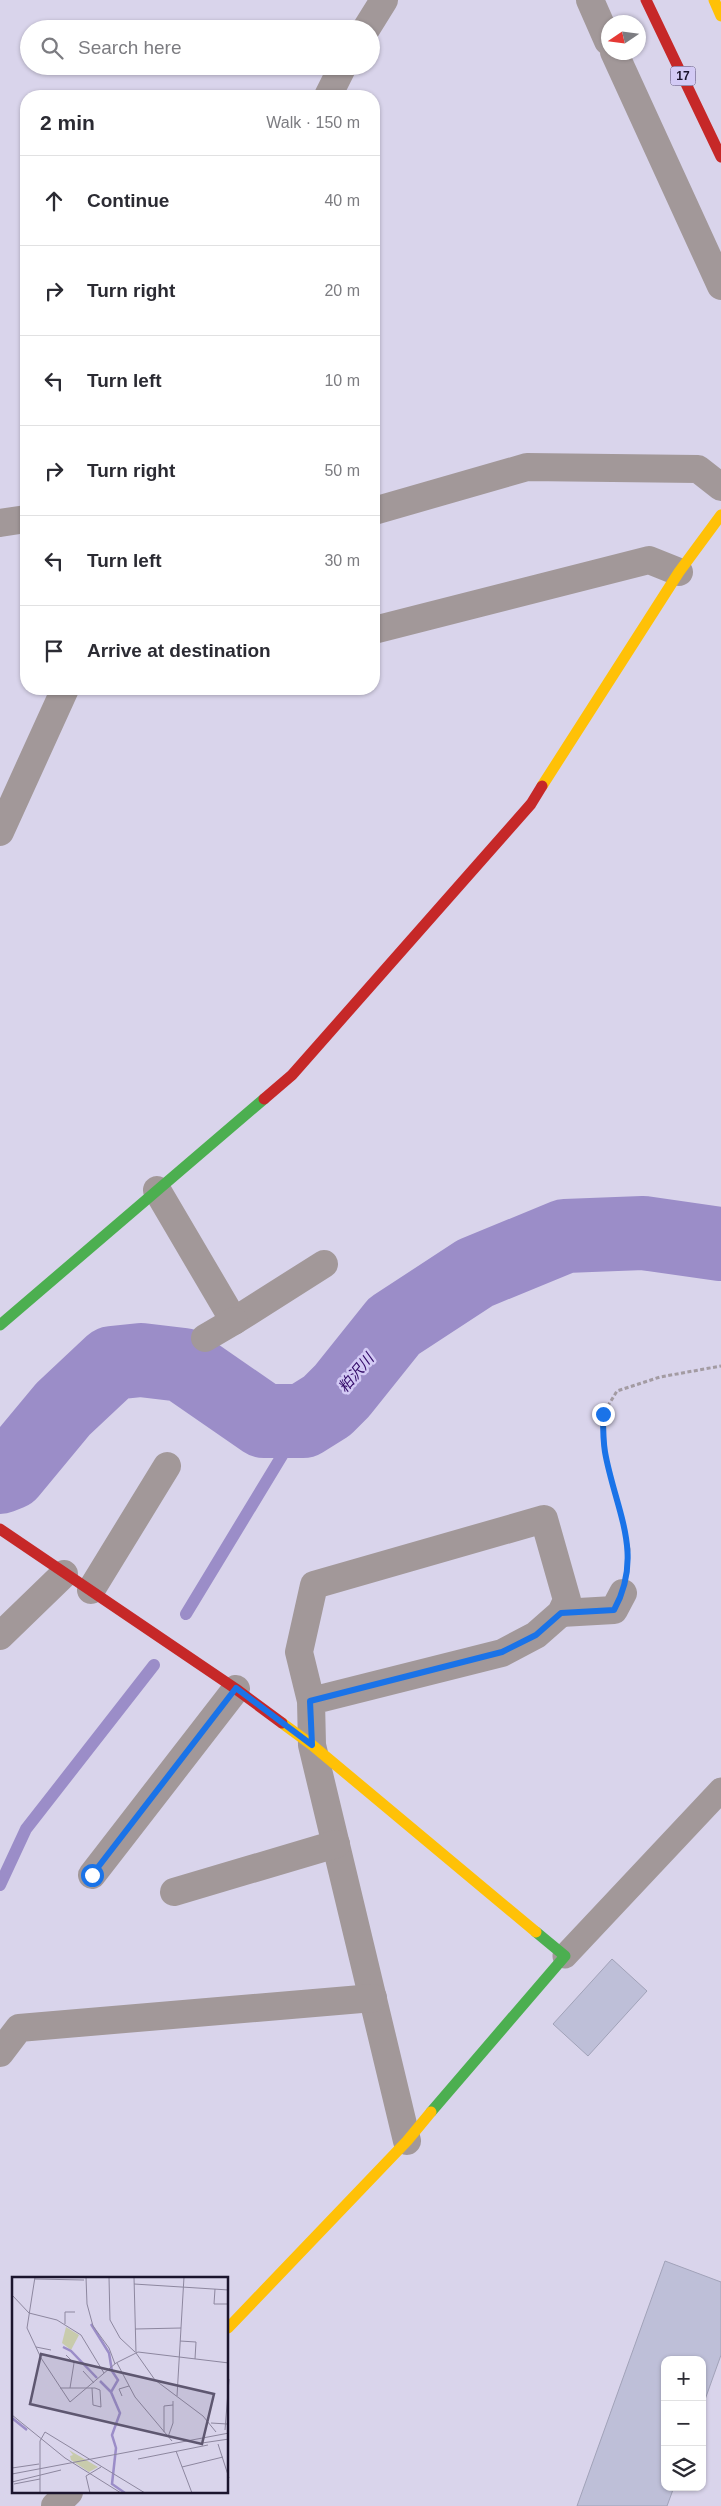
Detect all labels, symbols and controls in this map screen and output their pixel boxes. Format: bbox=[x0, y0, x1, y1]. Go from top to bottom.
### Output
north arrow bbox=[601, 15, 646, 60]
search box bbox=[20, 20, 380, 75]
icon: search bbox=[38, 34, 66, 62]
text: Search here bbox=[78, 37, 182, 58]
road number: 17 bbox=[670, 66, 696, 85]
text: 2 min bbox=[40, 111, 95, 134]
text: Walk · 150 m bbox=[266, 114, 360, 131]
icon: ahead bbox=[40, 187, 68, 215]
text: Continue bbox=[87, 190, 169, 211]
text: 40 m bbox=[324, 192, 360, 209]
icon: right bbox=[40, 277, 68, 305]
text: Turn right bbox=[87, 280, 175, 301]
text: 20 m bbox=[324, 282, 360, 299]
icon: left bbox=[40, 367, 68, 395]
text: Turn left bbox=[87, 370, 162, 391]
text: 10 m bbox=[324, 372, 360, 389]
icon: right bbox=[40, 457, 68, 485]
text: Turn right bbox=[87, 460, 175, 481]
text: 50 m bbox=[324, 462, 360, 479]
icon: left bbox=[40, 547, 68, 575]
text: Turn left bbox=[87, 550, 162, 571]
text: 30 m bbox=[324, 552, 360, 569]
icon: arrive bbox=[40, 637, 68, 665]
text: Arrive at destination bbox=[87, 640, 271, 661]
water label: 粕沢川 bbox=[335, 1348, 378, 1395]
route end bbox=[592, 1403, 615, 1426]
route start bbox=[81, 1864, 104, 1887]
inset map bbox=[12, 2277, 229, 2494]
map controls bbox=[661, 2356, 706, 2491]
button: + bbox=[661, 2356, 706, 2401]
button: − bbox=[661, 2401, 706, 2446]
button: layers bbox=[661, 2446, 706, 2491]

